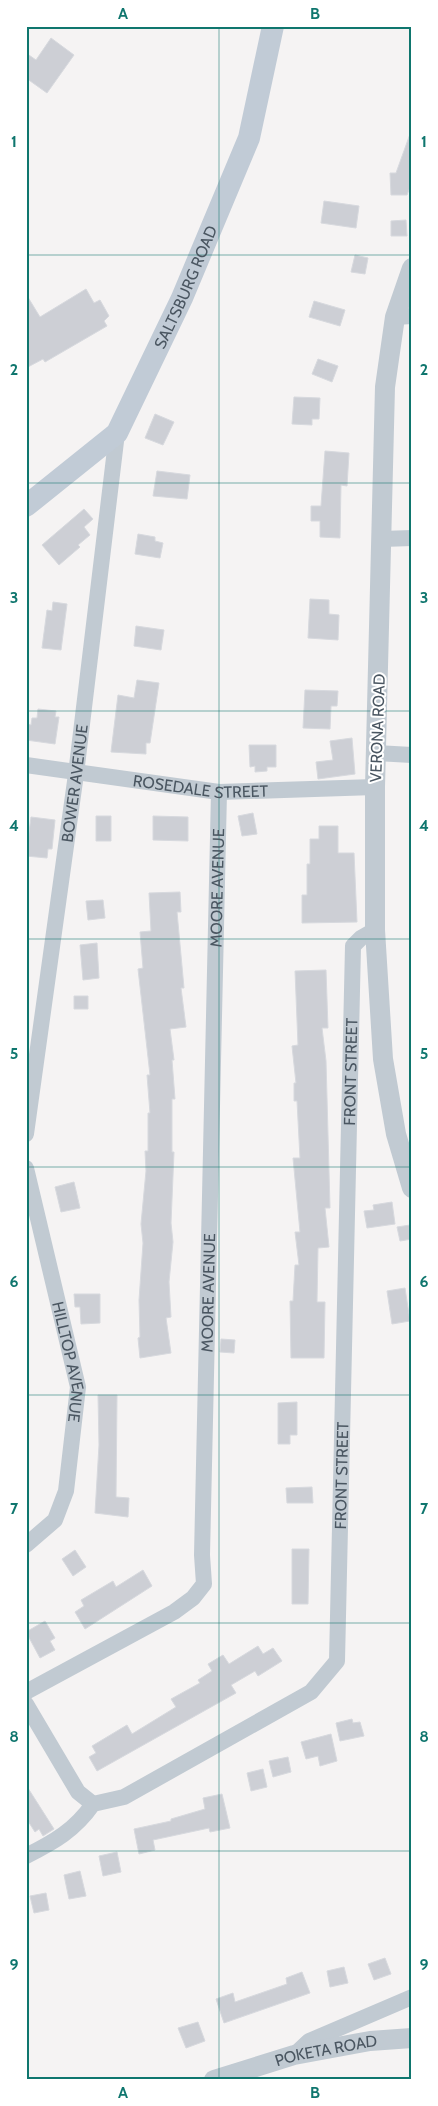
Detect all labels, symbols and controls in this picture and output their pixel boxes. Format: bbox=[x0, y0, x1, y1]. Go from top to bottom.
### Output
text: A bbox=[118, 4, 128, 23]
text: B bbox=[310, 4, 320, 23]
text: 1 bbox=[11, 132, 17, 151]
text: 1 bbox=[421, 132, 427, 151]
street label: SALTSBURG ROAD bbox=[150, 223, 221, 352]
text: 2 bbox=[10, 360, 18, 379]
text: 2 bbox=[420, 360, 428, 379]
text: 3 bbox=[10, 588, 18, 607]
text: 3 bbox=[420, 588, 428, 607]
street label: VERONA ROAD bbox=[366, 673, 389, 783]
street label: BOWER AVENUE bbox=[58, 723, 92, 843]
street label: ROSEDALE STREET bbox=[132, 771, 269, 803]
text: 4 bbox=[9, 816, 19, 835]
text: 4 bbox=[419, 816, 429, 835]
street label: MOORE AVENUE bbox=[207, 828, 228, 948]
street label: FRONT STREET bbox=[340, 1017, 361, 1126]
text: 5 bbox=[10, 1044, 18, 1063]
text: 5 bbox=[420, 1044, 428, 1063]
street label: MOORE AVENUE bbox=[198, 1233, 219, 1353]
text: 6 bbox=[10, 1272, 19, 1291]
text: 6 bbox=[420, 1272, 429, 1291]
street label: HILLTOP AVENUE bbox=[48, 1300, 88, 1423]
street label: FRONT STREET bbox=[331, 1421, 352, 1530]
text: 7 bbox=[10, 1499, 19, 1518]
text: 7 bbox=[420, 1499, 429, 1518]
text: 8 bbox=[9, 1727, 19, 1746]
text: 8 bbox=[419, 1727, 429, 1746]
text: 9 bbox=[10, 1955, 19, 1974]
text: 9 bbox=[420, 1955, 429, 1974]
street label: POKETA ROAD bbox=[272, 2032, 378, 2070]
text: A bbox=[118, 2083, 128, 2102]
text: B bbox=[310, 2083, 320, 2102]

